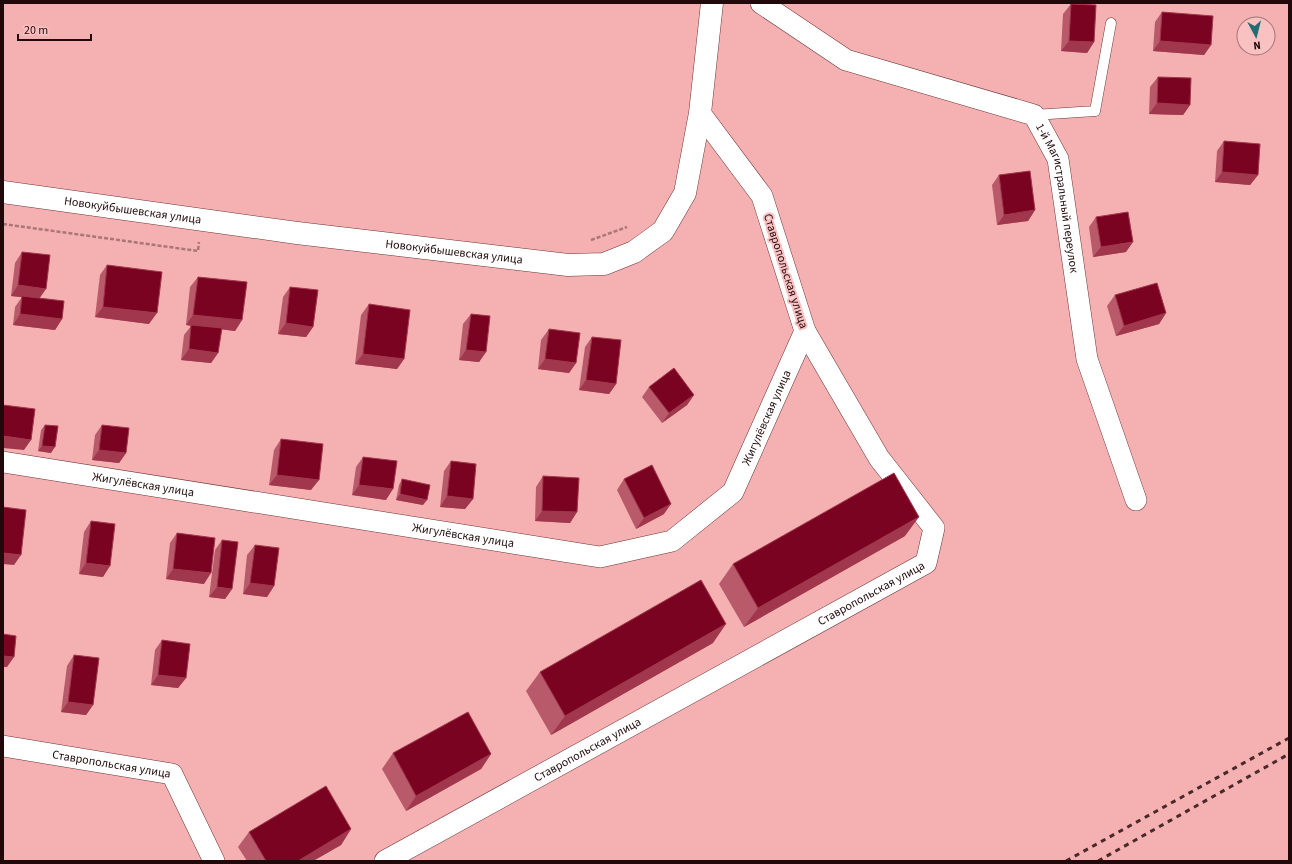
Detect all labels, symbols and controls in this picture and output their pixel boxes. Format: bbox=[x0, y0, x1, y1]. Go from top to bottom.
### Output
scale bar bbox=[18, 16, 91, 42]
north arrow bbox=[1236, 16, 1276, 56]
text: 20 m bbox=[24, 22, 48, 39]
text: N bbox=[1253, 38, 1262, 53]
street label: 1-й Магистральный переулок bbox=[1031, 120, 1082, 274]
street label: Новокуйбышевская улица bbox=[63, 193, 202, 229]
street label: Ставропольская улица bbox=[759, 212, 812, 331]
street label: Новокуйбышевская улица bbox=[384, 235, 524, 269]
street label: Жигулёвская улица bbox=[738, 367, 796, 468]
street label: Жигулёвская улица bbox=[91, 468, 195, 501]
street label: Жигулёвская улица bbox=[411, 519, 515, 552]
street label: Ставропольская улица bbox=[815, 557, 928, 630]
street label: Ставропольская улица bbox=[531, 714, 644, 786]
street label: Ставропольская улица bbox=[51, 746, 172, 783]

